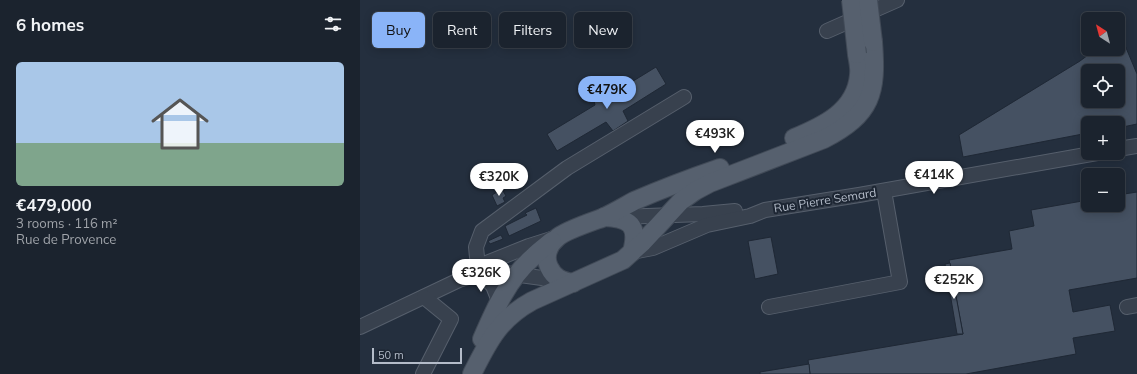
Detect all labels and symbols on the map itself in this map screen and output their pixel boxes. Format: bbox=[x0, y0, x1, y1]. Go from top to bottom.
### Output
north arrow bbox=[1081, 12, 1125, 56]
pin: €479K bbox=[579, 76, 635, 110]
pin: €493K bbox=[687, 120, 743, 154]
pin: €414K bbox=[906, 161, 962, 195]
pin: €320K bbox=[471, 163, 527, 197]
street label: Rue Pierre Semard bbox=[773, 184, 877, 216]
pin: €326K bbox=[453, 259, 509, 293]
pin: €252K bbox=[926, 266, 982, 300]
scale bar bbox=[372, 346, 462, 365]

